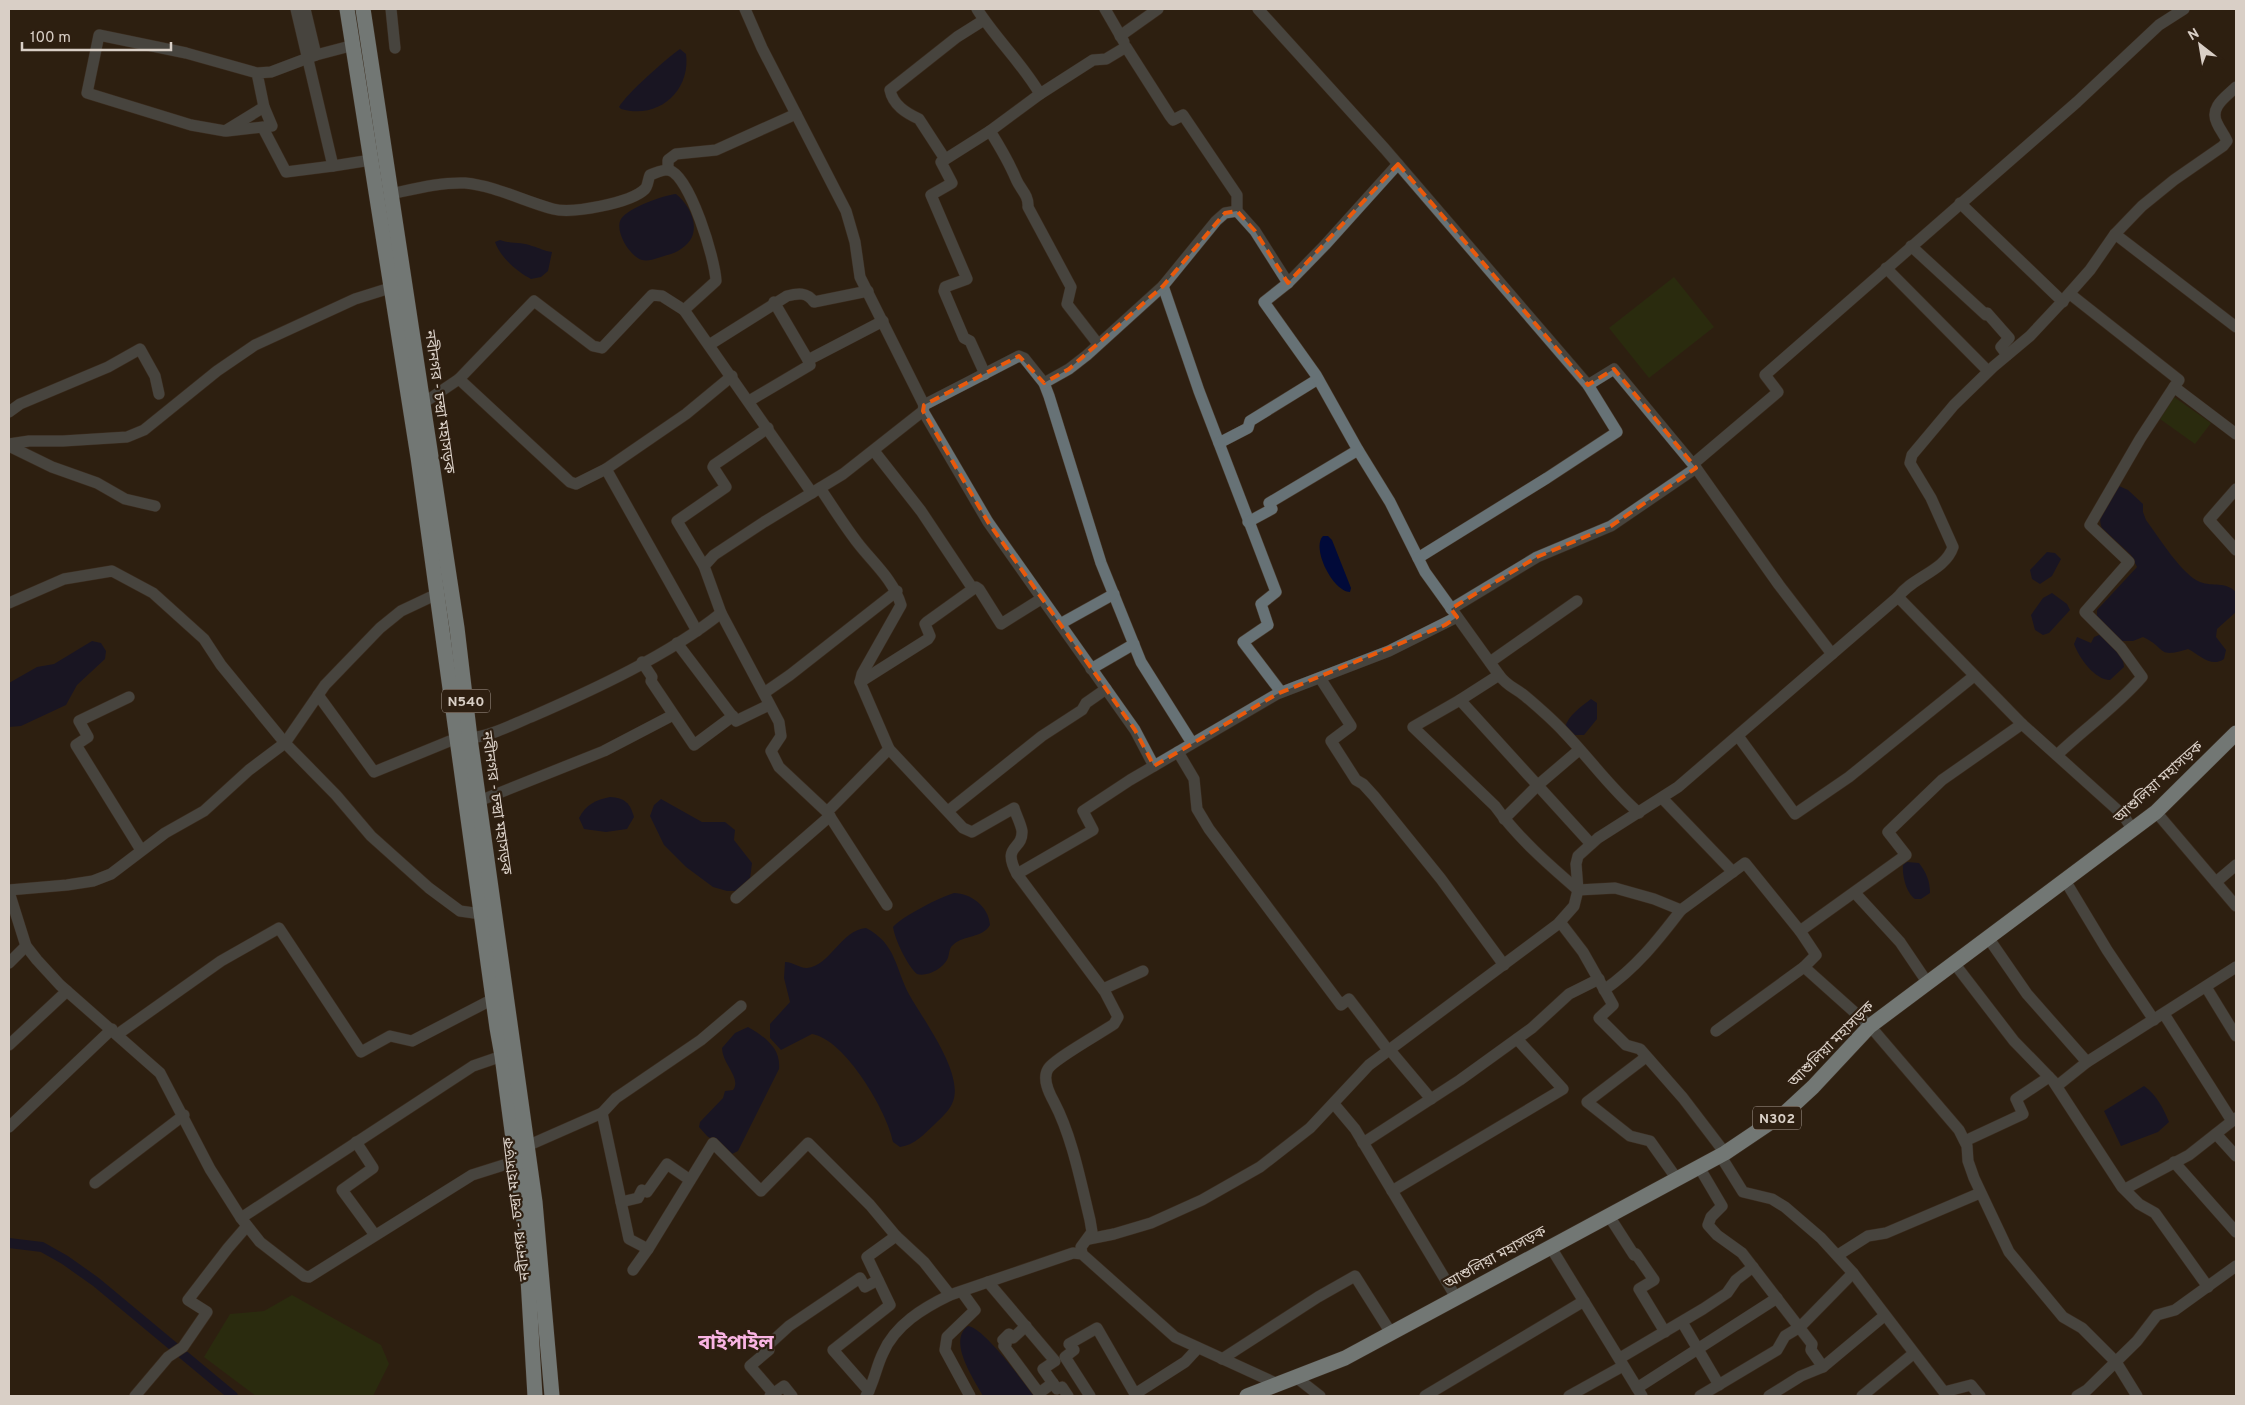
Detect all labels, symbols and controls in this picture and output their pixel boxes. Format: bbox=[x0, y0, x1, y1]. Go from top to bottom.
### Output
scale bar bbox=[22, 20, 171, 52]
north arrow bbox=[2175, 20, 2225, 70]
text: N bbox=[2185, 25, 2203, 45]
text: 100 m bbox=[30, 29, 71, 48]
street label: নবীনগর - চন্দ্রা মহাসড়ক bbox=[419, 328, 458, 476]
road number: N540 bbox=[442, 689, 490, 712]
street label: নবীনগর - চন্দ্রা মহাসড়ক bbox=[476, 729, 515, 877]
street label: আশুলিয়া মহাসড়ক bbox=[2110, 737, 2208, 829]
street label: আশুলিয়া মহাসড়ক bbox=[1784, 997, 1880, 1093]
road number: N302 bbox=[1753, 1106, 1801, 1130]
street label: নবীনগর - চন্দ্রা মহাসড়ক bbox=[499, 1135, 536, 1283]
street label: আশুলিয়া মহাসড়ক bbox=[1440, 1222, 1551, 1295]
district label: বাইপাইল bbox=[697, 1330, 775, 1357]

